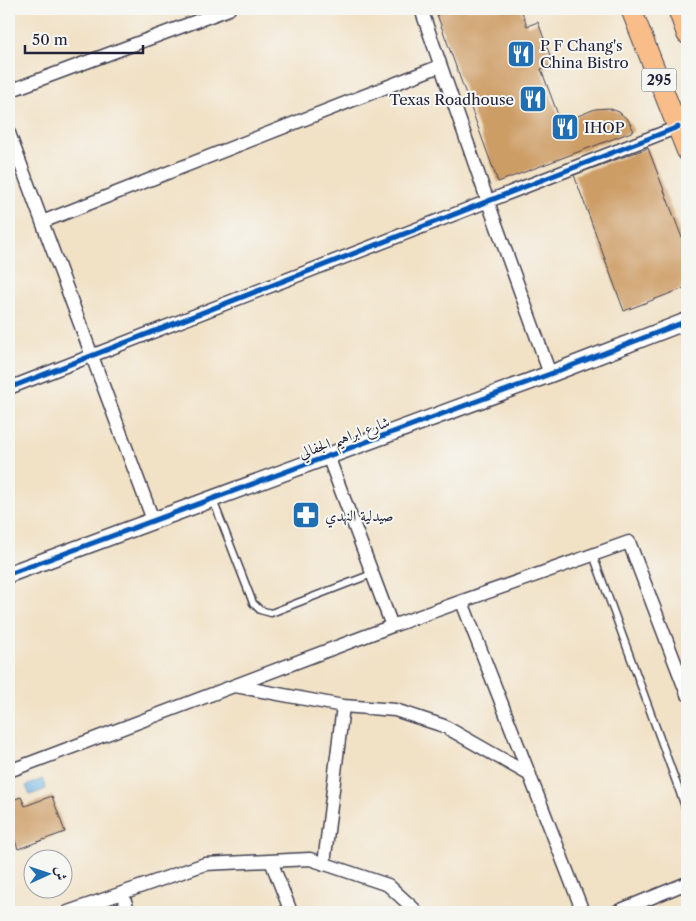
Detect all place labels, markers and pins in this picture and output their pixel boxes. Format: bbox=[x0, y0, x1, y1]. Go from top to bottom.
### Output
place label: P F Chang's China Bistro bbox=[540, 36, 629, 72]
restaurant icon: P F Chang's China Bistro bbox=[506, 39, 536, 69]
restaurant icon: Texas Roadhouse bbox=[518, 84, 548, 114]
place label: Texas Roadhouse bbox=[389, 90, 514, 109]
restaurant icon: IHOP bbox=[550, 112, 580, 142]
place label: IHOP bbox=[584, 118, 625, 137]
pharmacy icon: صيدلية النهدي bbox=[291, 500, 321, 530]
place label: صيدلية النهدي bbox=[325, 506, 393, 528]

